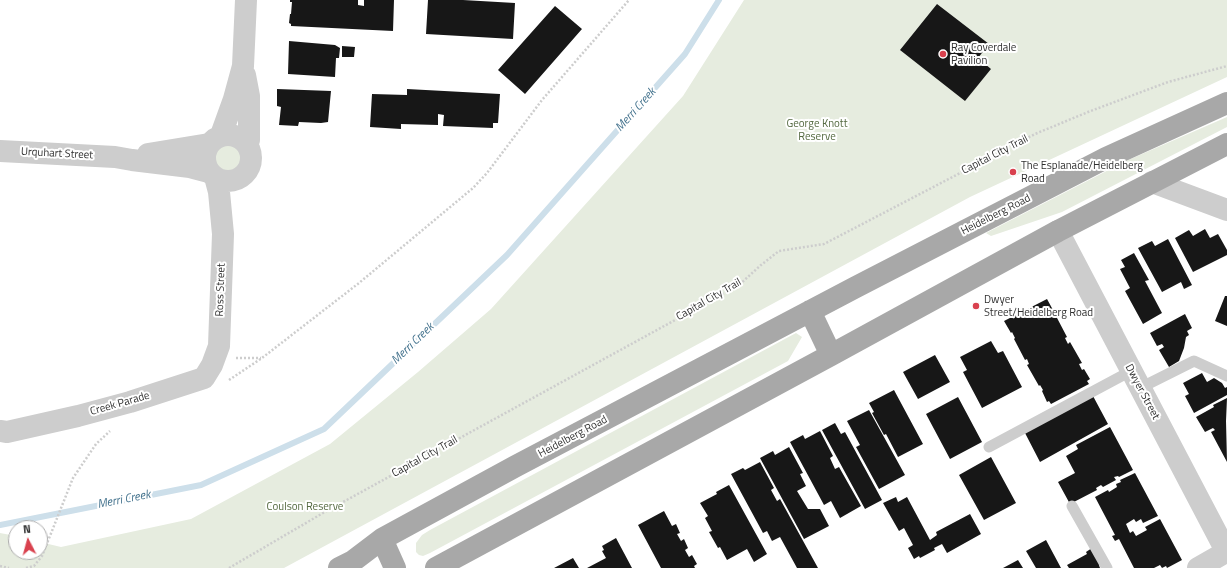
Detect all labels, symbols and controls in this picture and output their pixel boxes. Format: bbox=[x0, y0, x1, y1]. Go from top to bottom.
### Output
place label: Ray Coverdale Pavilion bbox=[951, 41, 1016, 67]
marker: Ray Coverdale Pavilion bbox=[938, 49, 948, 59]
water label: Merri Creek bbox=[613, 85, 659, 135]
park label: George Knott Reserve bbox=[786, 117, 848, 143]
street label: Capital City Trail bbox=[959, 133, 1031, 177]
street label: Urquhart Street bbox=[21, 146, 93, 162]
place label: The Esplanade/Heidelberg Road bbox=[1021, 159, 1143, 185]
marker: The Esplanade/Heidelberg Road bbox=[1008, 167, 1018, 177]
street label: Heidelberg Road bbox=[959, 192, 1033, 238]
street label: Ross Street bbox=[213, 263, 229, 317]
street label: Capital City Trail bbox=[674, 276, 744, 324]
place label: Dwyer Street/Heidelberg Road bbox=[984, 293, 1093, 319]
marker: Dwyer Street/Heidelberg Road bbox=[971, 301, 981, 311]
water label: Merri Creek bbox=[389, 320, 437, 368]
street label: Dwyer Street bbox=[1122, 362, 1162, 422]
street label: Creek Parade bbox=[89, 389, 151, 419]
street label: Heidelberg Road bbox=[536, 413, 610, 461]
street label: Capital City Trail bbox=[390, 434, 460, 480]
water label: Merri Creek bbox=[96, 488, 152, 512]
park label: Coulson Reserve bbox=[267, 500, 343, 514]
north arrow bbox=[8, 520, 48, 560]
text: N bbox=[22, 521, 31, 537]

